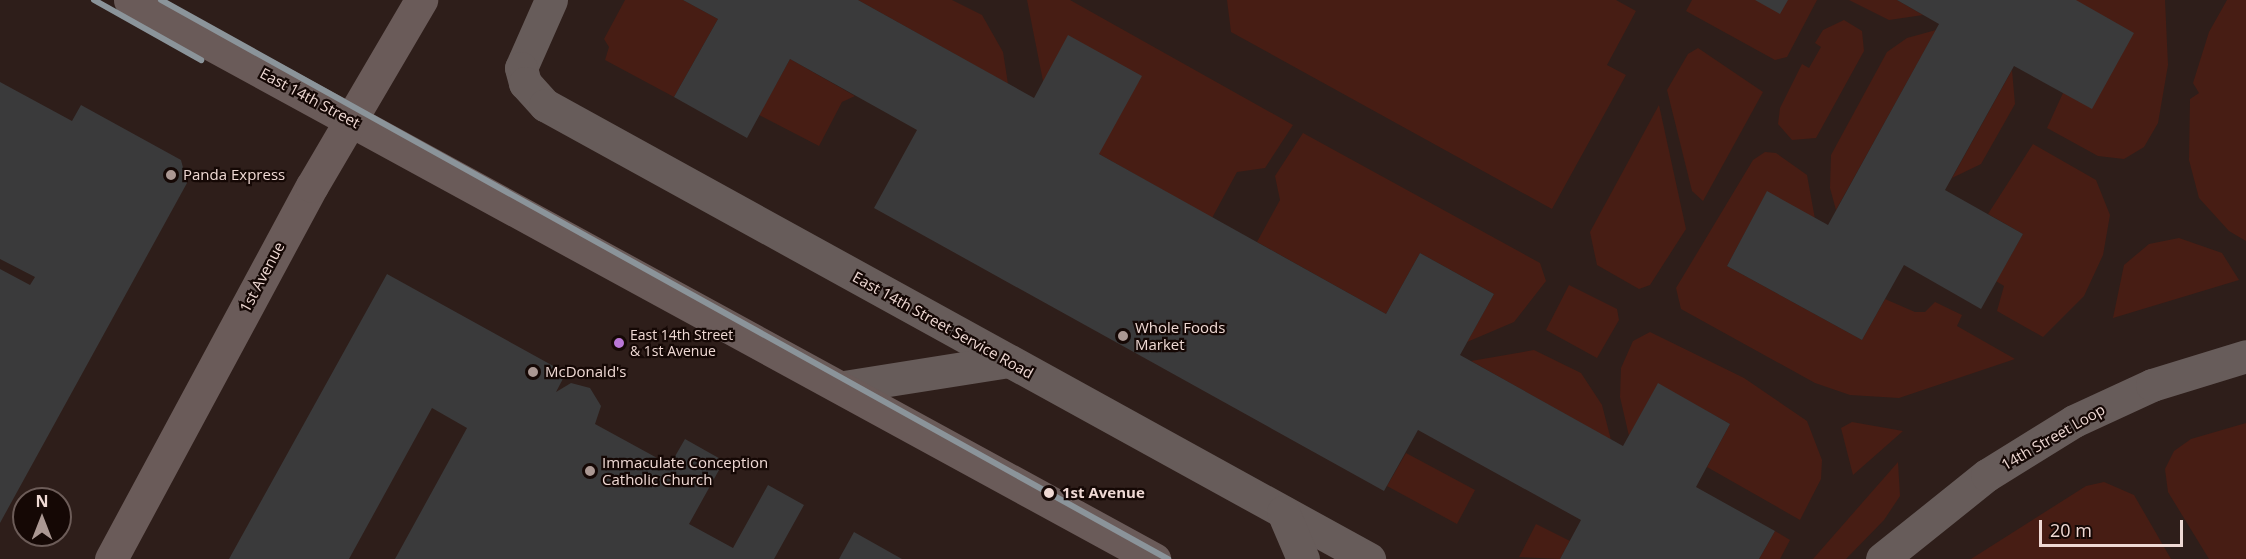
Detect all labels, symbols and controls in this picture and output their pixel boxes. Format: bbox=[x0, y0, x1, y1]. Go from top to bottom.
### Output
street label: East 14th Street bbox=[257, 64, 363, 132]
place label: Panda Express bbox=[183, 166, 285, 184]
marker: Panda Express bbox=[164, 168, 178, 182]
street label: 1st Avenue bbox=[236, 239, 288, 315]
street label: East 14th Street Service Road bbox=[850, 268, 1036, 382]
place label: Whole Foods Market bbox=[1135, 318, 1225, 353]
place label: East 14th Street & 1st Avenue bbox=[630, 327, 733, 360]
marker: Whole Foods Market bbox=[1116, 329, 1130, 343]
marker: East 14th Street & 1st Avenue bbox=[613, 337, 625, 349]
place label: McDonald's bbox=[545, 363, 627, 381]
marker: McDonald's bbox=[526, 365, 540, 379]
street label: 14th Street Loop bbox=[1998, 400, 2108, 474]
place label: Immaculate Conception Catholic Church bbox=[602, 453, 768, 488]
marker: Immaculate Conception Catholic Church bbox=[583, 464, 597, 478]
marker: 1st Avenue bbox=[1040, 484, 1058, 502]
place label: 1st Avenue bbox=[1062, 484, 1145, 502]
north arrow bbox=[12, 487, 72, 547]
text: N bbox=[35, 490, 49, 512]
scale bar bbox=[2042, 508, 2186, 546]
text: 20 m bbox=[2050, 518, 2092, 542]

